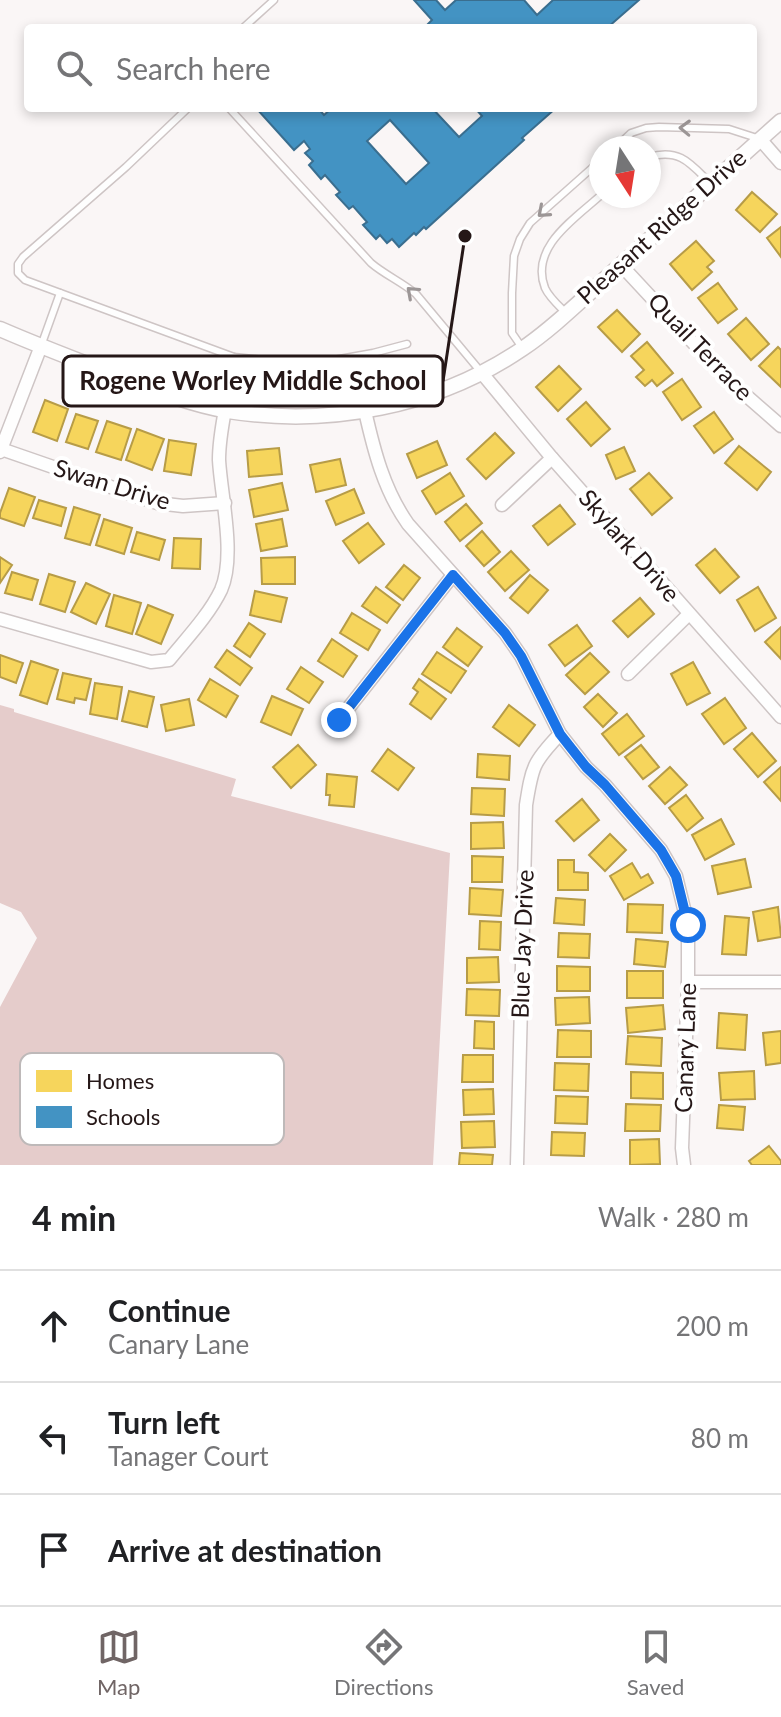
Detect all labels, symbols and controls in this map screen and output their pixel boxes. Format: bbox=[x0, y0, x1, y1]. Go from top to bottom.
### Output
search box bbox=[24, 24, 757, 112]
icon: search bbox=[52, 46, 96, 90]
text: Search here bbox=[116, 50, 271, 86]
one-way arrow bbox=[678, 119, 691, 137]
north arrow bbox=[589, 136, 661, 208]
street label: Pleasant Ridge Drive bbox=[571, 142, 751, 309]
one-way arrow bbox=[537, 202, 552, 216]
one-way arrow bbox=[407, 286, 421, 301]
street label: Quail Terrace bbox=[643, 286, 760, 406]
callout: Rogene Worley Middle School bbox=[63, 356, 443, 406]
text: Rogene Worley Middle School bbox=[79, 364, 427, 396]
street label: Swan Drive bbox=[51, 452, 174, 515]
street label: Skylark Drive bbox=[574, 483, 687, 607]
route end bbox=[321, 702, 357, 738]
street label: Blue Jay Drive bbox=[504, 869, 539, 1019]
route start bbox=[670, 907, 706, 943]
street label: Canary Lane bbox=[668, 982, 701, 1114]
legend bbox=[20, 1053, 284, 1145]
text: Homes bbox=[86, 1067, 154, 1094]
text: Schools bbox=[86, 1103, 160, 1130]
text: 4 min bbox=[32, 1197, 116, 1238]
text: Walk · 280 m bbox=[598, 1201, 749, 1233]
text: Continue bbox=[108, 1292, 231, 1328]
icon: ahead bbox=[32, 1304, 76, 1348]
text: 200 m bbox=[676, 1310, 749, 1342]
text: Canary Lane bbox=[108, 1328, 249, 1360]
text: Turn left bbox=[108, 1404, 220, 1440]
icon: left bbox=[32, 1416, 76, 1460]
text: 80 m bbox=[691, 1422, 749, 1454]
text: Tanager Court bbox=[108, 1440, 269, 1472]
icon: arrive bbox=[32, 1528, 76, 1572]
text: Arrive at destination bbox=[108, 1532, 382, 1568]
tab: Map bbox=[97, 1625, 141, 1700]
tab: Directions bbox=[334, 1625, 433, 1700]
tab: Saved bbox=[627, 1625, 684, 1700]

